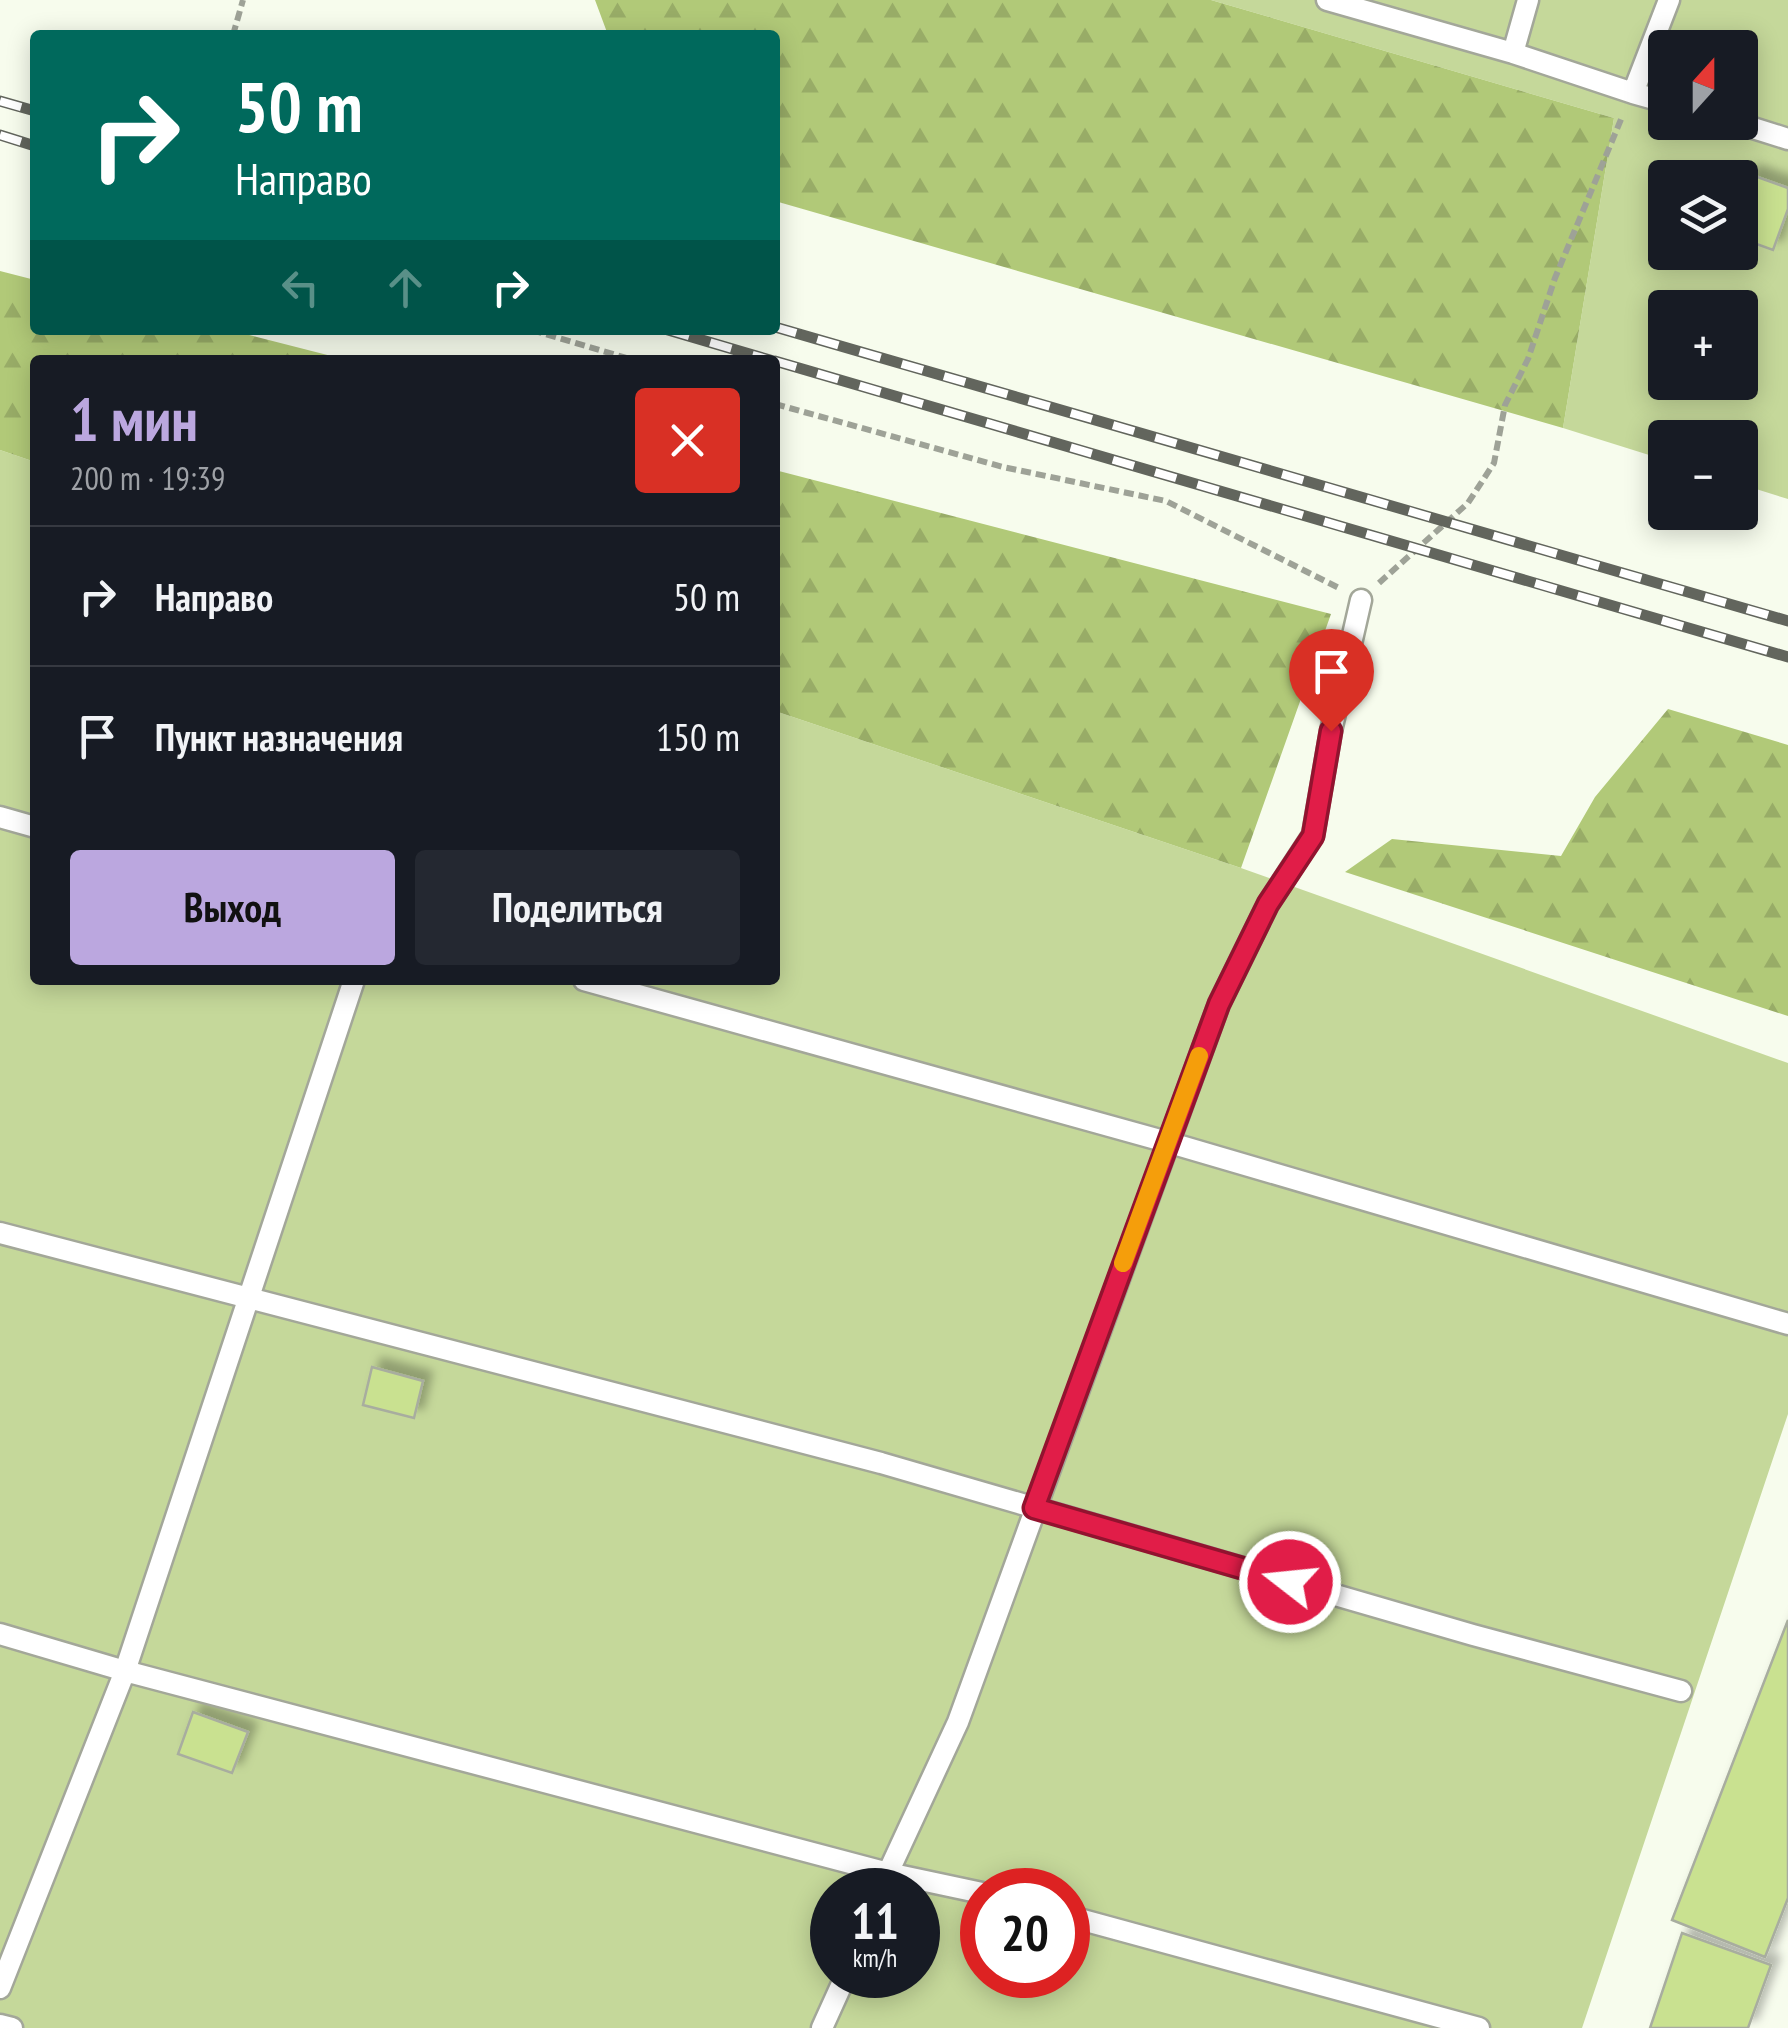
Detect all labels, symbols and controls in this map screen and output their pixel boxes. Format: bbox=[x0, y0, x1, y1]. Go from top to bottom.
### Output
north arrow bbox=[1648, 30, 1758, 140]
map controls bbox=[1648, 30, 1758, 530]
text: 50 m bbox=[235, 61, 363, 151]
icon: right bbox=[70, 70, 200, 200]
text: Направо bbox=[235, 149, 372, 207]
button: layers bbox=[1648, 160, 1758, 270]
icon: left bbox=[273, 260, 328, 315]
icon: ahead bbox=[378, 260, 433, 315]
icon: right bbox=[483, 260, 538, 315]
button: + bbox=[1648, 290, 1758, 400]
text: 1 мин bbox=[70, 380, 198, 458]
button: close bbox=[635, 388, 740, 493]
button: − bbox=[1648, 420, 1758, 530]
text: 200 m · 19:39 bbox=[70, 457, 225, 499]
icon: right bbox=[70, 569, 125, 624]
text: Направо bbox=[155, 572, 273, 621]
text: 50 m bbox=[673, 572, 740, 621]
pin bbox=[1289, 629, 1374, 732]
icon: arrive bbox=[1304, 644, 1359, 699]
icon: arrive bbox=[70, 709, 125, 764]
text: Пункт назначения bbox=[155, 712, 403, 761]
text: 150 m bbox=[656, 712, 740, 761]
button: Выход bbox=[70, 850, 395, 965]
button: Поделиться bbox=[415, 850, 740, 965]
position arrow bbox=[1238, 1530, 1342, 1634]
speed limit sign: 20 bbox=[960, 1868, 1090, 1998]
text: 11 bbox=[851, 1888, 899, 1953]
text: km/h bbox=[853, 1942, 897, 1974]

